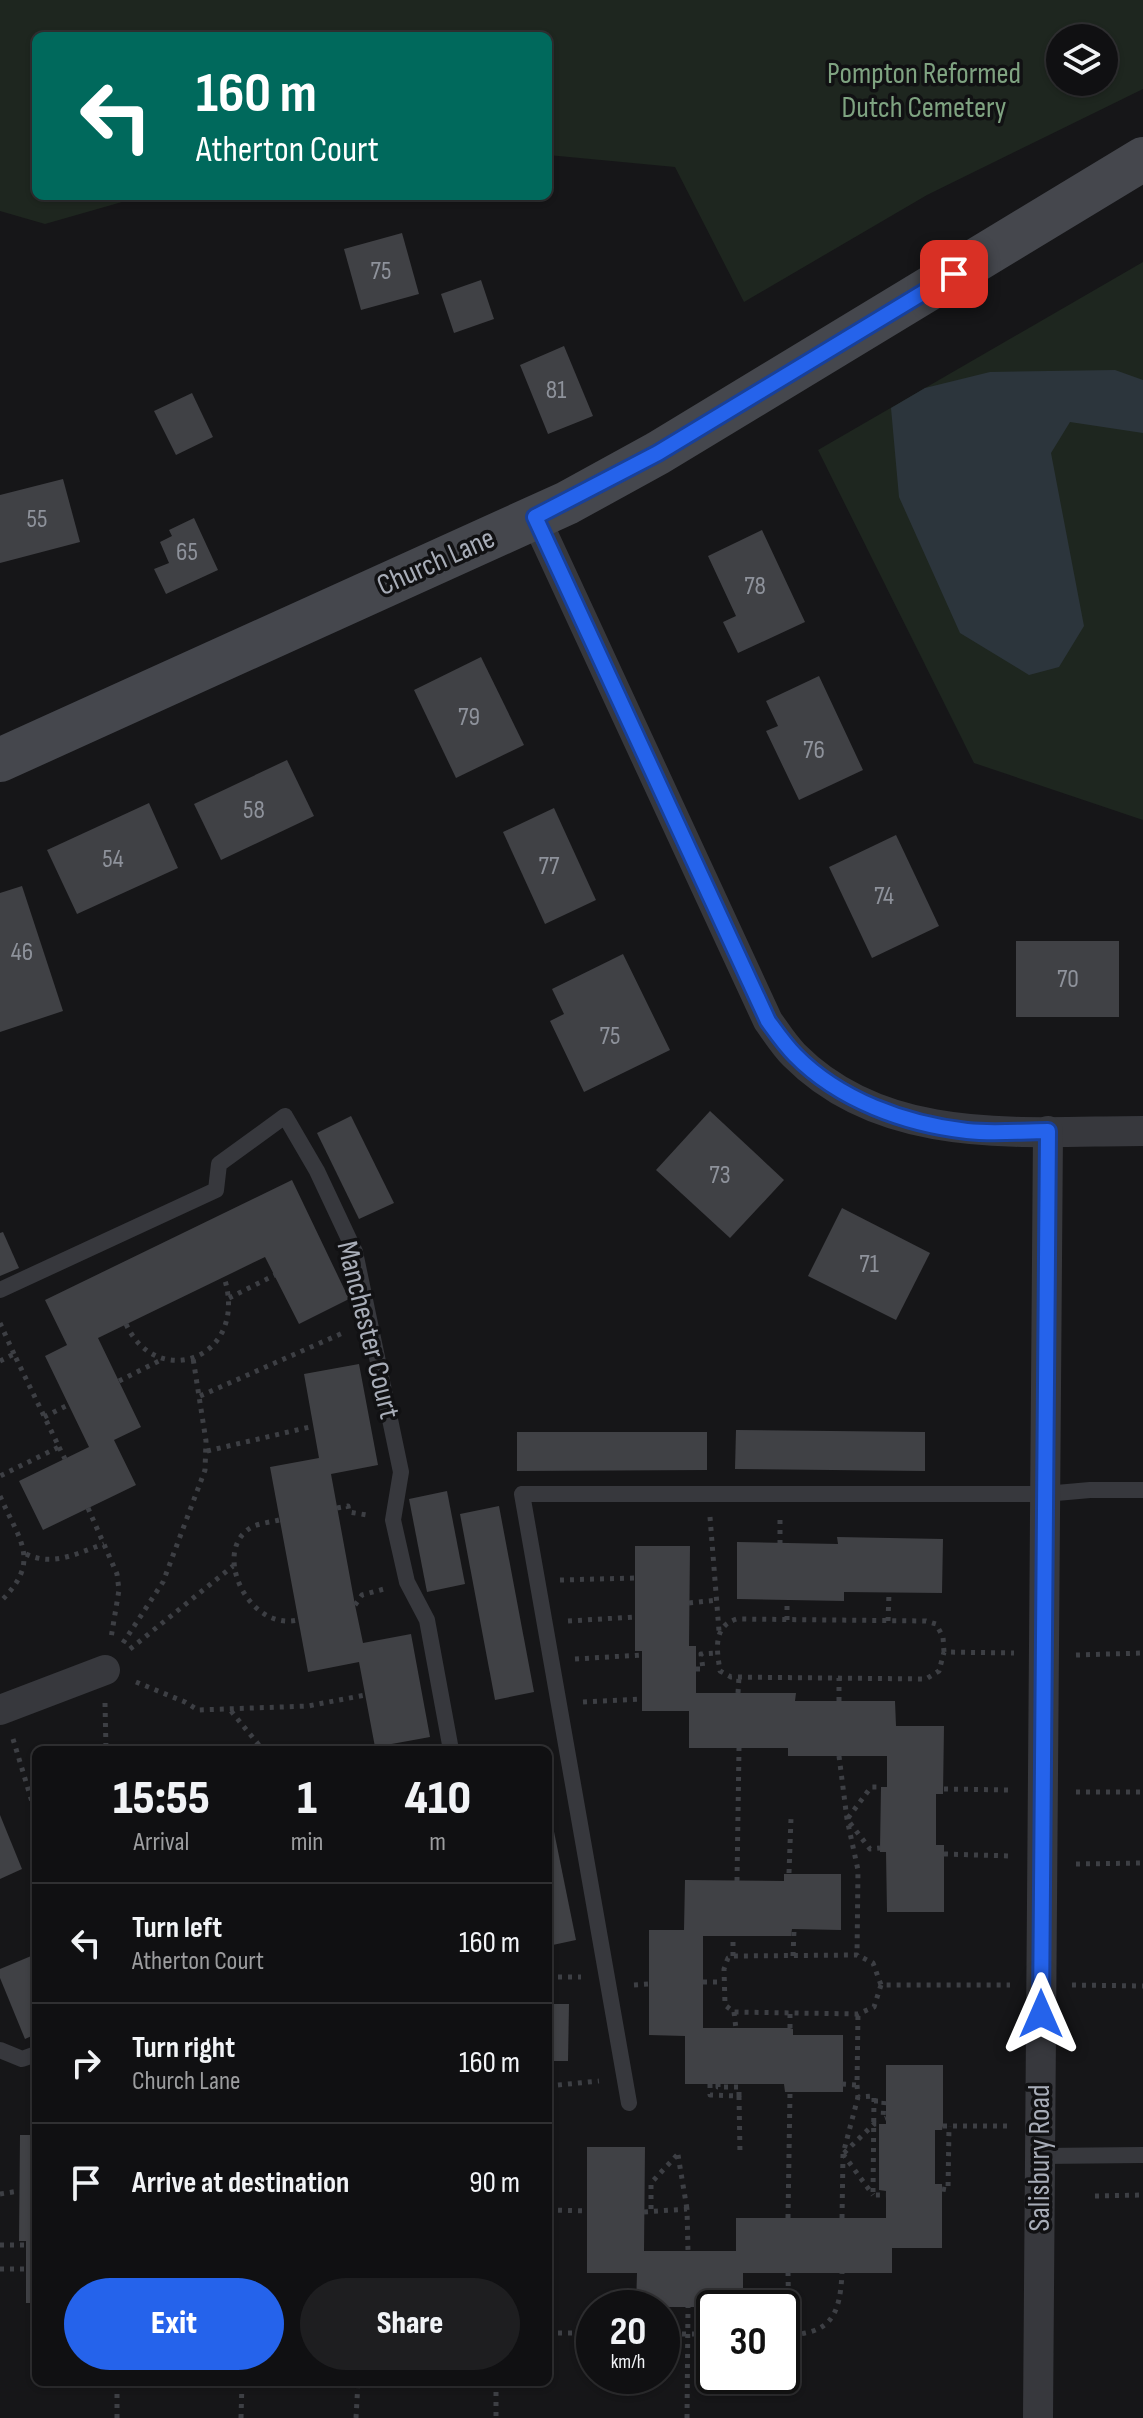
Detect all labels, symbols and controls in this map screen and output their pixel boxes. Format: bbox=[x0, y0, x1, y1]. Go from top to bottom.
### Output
map controls bbox=[1046, 24, 1118, 96]
button: layers bbox=[1046, 24, 1118, 96]
park label: Pompton Reformed Dutch Cemetery bbox=[827, 56, 1021, 126]
text: 160 m bbox=[196, 61, 317, 128]
icon: left bbox=[64, 64, 168, 168]
text: Atherton Court bbox=[196, 129, 379, 172]
pin bbox=[920, 240, 988, 308]
icon: arrive bbox=[932, 252, 976, 296]
house number: 75 bbox=[371, 256, 391, 287]
house number: 81 bbox=[546, 375, 566, 406]
house number: 55 bbox=[27, 504, 47, 535]
street label: Church Lane bbox=[371, 520, 501, 604]
house number: 65 bbox=[176, 537, 198, 568]
house number: 78 bbox=[744, 571, 766, 602]
house number: 79 bbox=[458, 702, 480, 733]
house number: 76 bbox=[803, 735, 825, 766]
house number: 58 bbox=[243, 795, 265, 826]
house number: 54 bbox=[102, 844, 124, 875]
house number: 77 bbox=[539, 851, 560, 882]
house number: 74 bbox=[874, 881, 894, 912]
house number: 46 bbox=[11, 937, 33, 968]
house number: 70 bbox=[1057, 964, 1079, 995]
house number: 75 bbox=[600, 1021, 620, 1052]
house number: 73 bbox=[709, 1160, 731, 1191]
street label: Manchester Court bbox=[329, 1238, 407, 1422]
house number: 71 bbox=[859, 1249, 879, 1280]
text: 15:55 bbox=[113, 1770, 210, 1827]
text: 1 bbox=[297, 1770, 317, 1827]
text: 410 bbox=[404, 1770, 471, 1827]
text: Arrival bbox=[133, 1827, 189, 1858]
text: min bbox=[291, 1827, 323, 1858]
text: m bbox=[429, 1827, 446, 1858]
text: Turn left bbox=[132, 1910, 222, 1946]
icon: left bbox=[64, 1921, 108, 1965]
text: 160 m bbox=[459, 1925, 520, 1961]
text: Atherton Court bbox=[132, 1946, 264, 1977]
position arrow bbox=[999, 1972, 1083, 2056]
text: Turn right bbox=[132, 2030, 235, 2066]
icon: right bbox=[64, 2041, 108, 2085]
text: 160 m bbox=[459, 2045, 520, 2081]
text: Church Lane bbox=[132, 2066, 241, 2097]
street label: Salisbury Road bbox=[1022, 2084, 1058, 2232]
icon: arrive bbox=[64, 2161, 108, 2205]
text: Arrive at destination bbox=[132, 2165, 349, 2201]
text: 90 m bbox=[469, 2165, 520, 2201]
button: Exit bbox=[64, 2278, 284, 2370]
button: Share bbox=[300, 2278, 520, 2370]
speed limit sign: 30 bbox=[696, 2290, 800, 2394]
text: 20 bbox=[610, 2308, 646, 2356]
text: km/h bbox=[611, 2350, 645, 2374]

